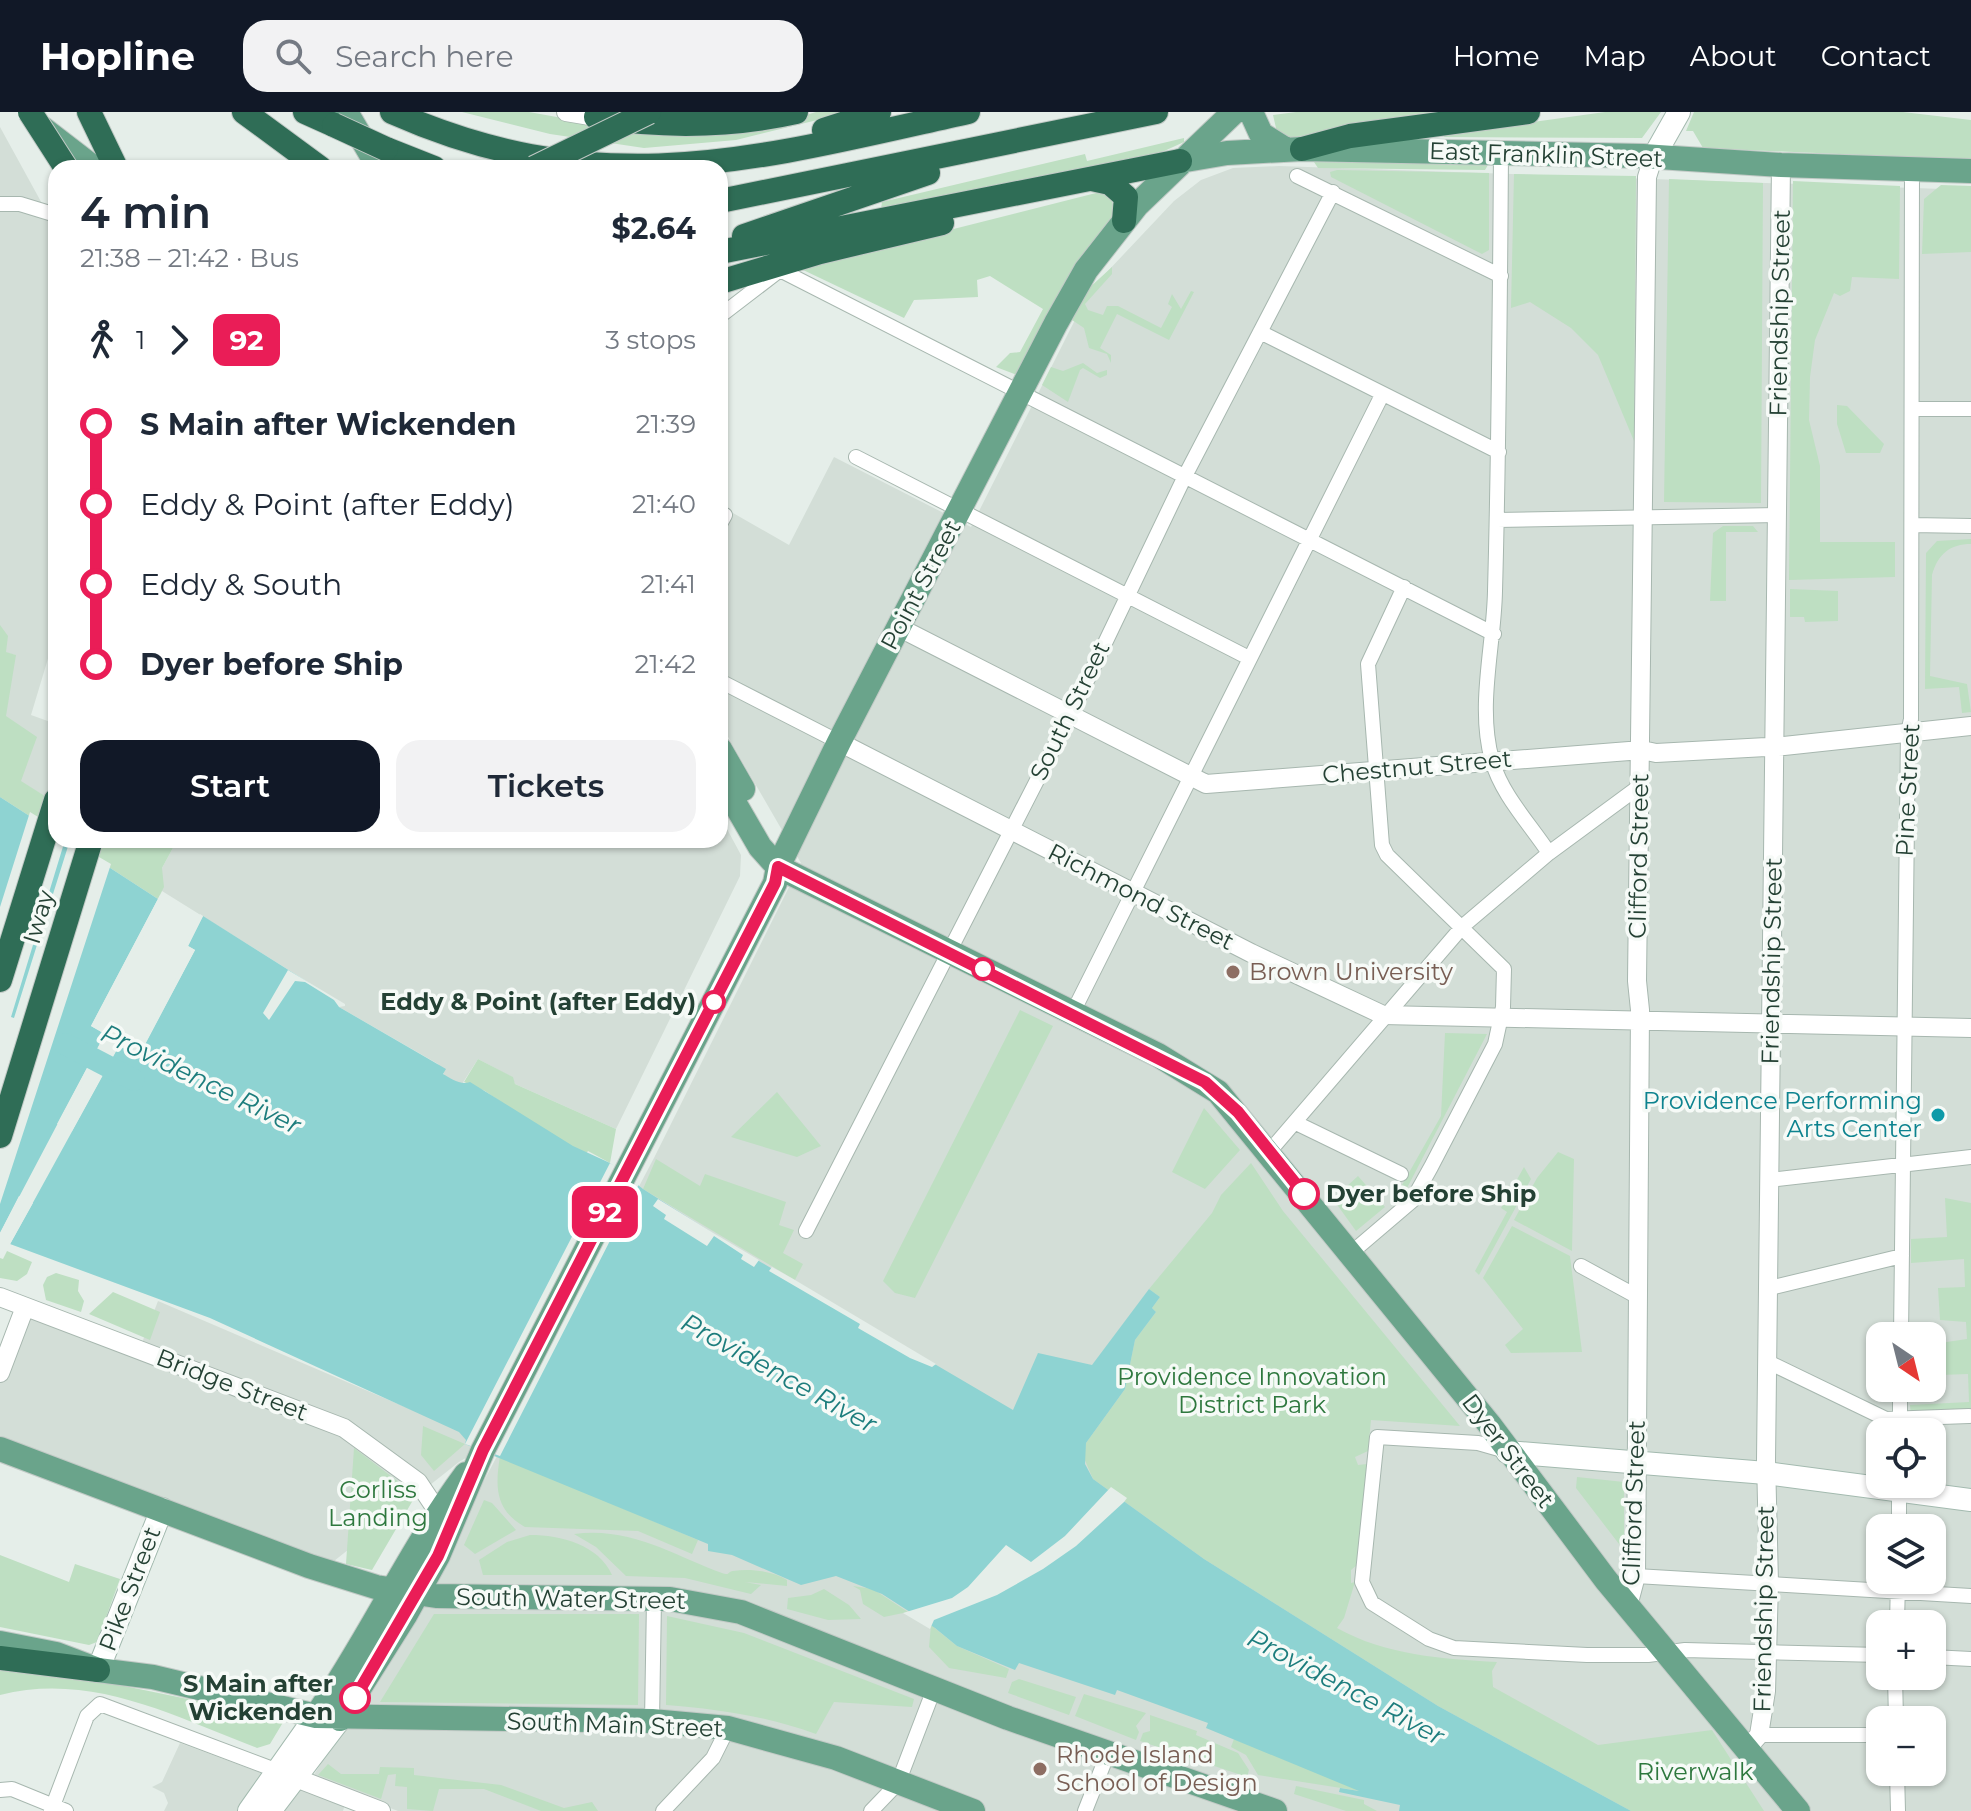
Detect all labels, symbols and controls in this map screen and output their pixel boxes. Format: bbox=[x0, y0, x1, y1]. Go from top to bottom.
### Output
search box bbox=[243, 20, 803, 92]
text: Hopline bbox=[40, 33, 195, 80]
icon: search bbox=[271, 34, 315, 78]
text: Search here bbox=[335, 38, 514, 75]
text: Home bbox=[1453, 39, 1540, 73]
text: Map bbox=[1584, 39, 1646, 73]
text: About bbox=[1690, 39, 1777, 73]
text: Contact bbox=[1821, 39, 1931, 73]
street label: East Franklin Street bbox=[1429, 136, 1664, 173]
text: 4 min bbox=[80, 185, 211, 239]
street label: Friendship Street bbox=[1763, 209, 1796, 417]
text: $2.64 bbox=[612, 210, 696, 247]
text: 21:38 – 21:42 · Bus bbox=[80, 242, 299, 274]
icon: walk bbox=[80, 318, 124, 362]
icon: forward bbox=[157, 318, 201, 362]
text: 92 bbox=[229, 323, 264, 357]
text: 1 bbox=[136, 324, 145, 356]
text: 3 stops bbox=[605, 324, 696, 356]
text: S Main after Wickenden bbox=[140, 406, 517, 443]
text: 21:39 bbox=[636, 408, 696, 440]
text: Eddy & Point (after Eddy) bbox=[140, 486, 515, 523]
text: 21:40 bbox=[632, 488, 696, 520]
street label: Point Street bbox=[874, 514, 967, 655]
text: Eddy & South bbox=[140, 566, 342, 603]
text: 21:41 bbox=[640, 568, 696, 600]
street label: South Street bbox=[1023, 636, 1116, 785]
text: Dyer before Ship bbox=[140, 646, 403, 683]
text: 21:42 bbox=[634, 648, 696, 680]
street label: Pine Street bbox=[1890, 722, 1925, 857]
button: Start bbox=[80, 740, 380, 832]
button: Tickets bbox=[396, 740, 696, 832]
street label: Chestnut Street bbox=[1321, 744, 1513, 789]
street label: Clifford Street bbox=[1623, 773, 1654, 939]
street label: Richmond Street bbox=[1043, 837, 1239, 956]
street label: Friendship Street bbox=[1755, 857, 1788, 1065]
street label: Iway bbox=[17, 887, 60, 947]
place label: Brown University bbox=[1249, 957, 1453, 986]
unlabelled marker bbox=[972, 958, 994, 980]
marker: Brown University bbox=[1224, 963, 1242, 981]
place label: Eddy & Point (after Eddy) bbox=[380, 987, 696, 1016]
marker: Eddy & Point (after Eddy) bbox=[703, 991, 725, 1013]
water label: Providence River bbox=[96, 1017, 307, 1142]
place label: Providence Performing Arts Center bbox=[1643, 1086, 1922, 1143]
marker: Providence Performing Arts Center bbox=[1929, 1106, 1947, 1124]
marker: Dyer before Ship bbox=[1289, 1179, 1319, 1209]
place label: Dyer before Ship bbox=[1326, 1179, 1536, 1208]
line badge: 92 bbox=[569, 1186, 641, 1238]
text: 92 bbox=[588, 1195, 622, 1229]
water label: Providence River bbox=[676, 1306, 883, 1440]
north arrow bbox=[1866, 1322, 1946, 1402]
map controls bbox=[1866, 1322, 1946, 1786]
street label: Bridge Street bbox=[152, 1342, 312, 1427]
park label: Providence Innovation District Park bbox=[1117, 1362, 1387, 1419]
street label: Dyer Street bbox=[1456, 1388, 1561, 1514]
button: locate bbox=[1866, 1418, 1946, 1498]
street label: Clifford Street bbox=[1616, 1420, 1651, 1586]
park label: Corliss Landing bbox=[328, 1475, 428, 1532]
street label: Friendship Street bbox=[1747, 1505, 1780, 1713]
button: layers bbox=[1866, 1514, 1946, 1594]
street label: Pike Street bbox=[93, 1522, 167, 1655]
street label: South Water Street bbox=[456, 1582, 686, 1615]
button: + bbox=[1866, 1610, 1946, 1690]
water label: Providence River bbox=[1242, 1622, 1451, 1753]
place label: S Main after Wickenden bbox=[183, 1669, 333, 1726]
marker: S Main after Wickenden bbox=[340, 1683, 370, 1713]
street label: South Main Street bbox=[506, 1706, 724, 1743]
button: − bbox=[1866, 1706, 1946, 1786]
place label: Rhode Island School of Design bbox=[1056, 1740, 1258, 1797]
park label: Riverwalk bbox=[1637, 1757, 1754, 1786]
marker: Rhode Island School of Design bbox=[1031, 1760, 1049, 1778]

